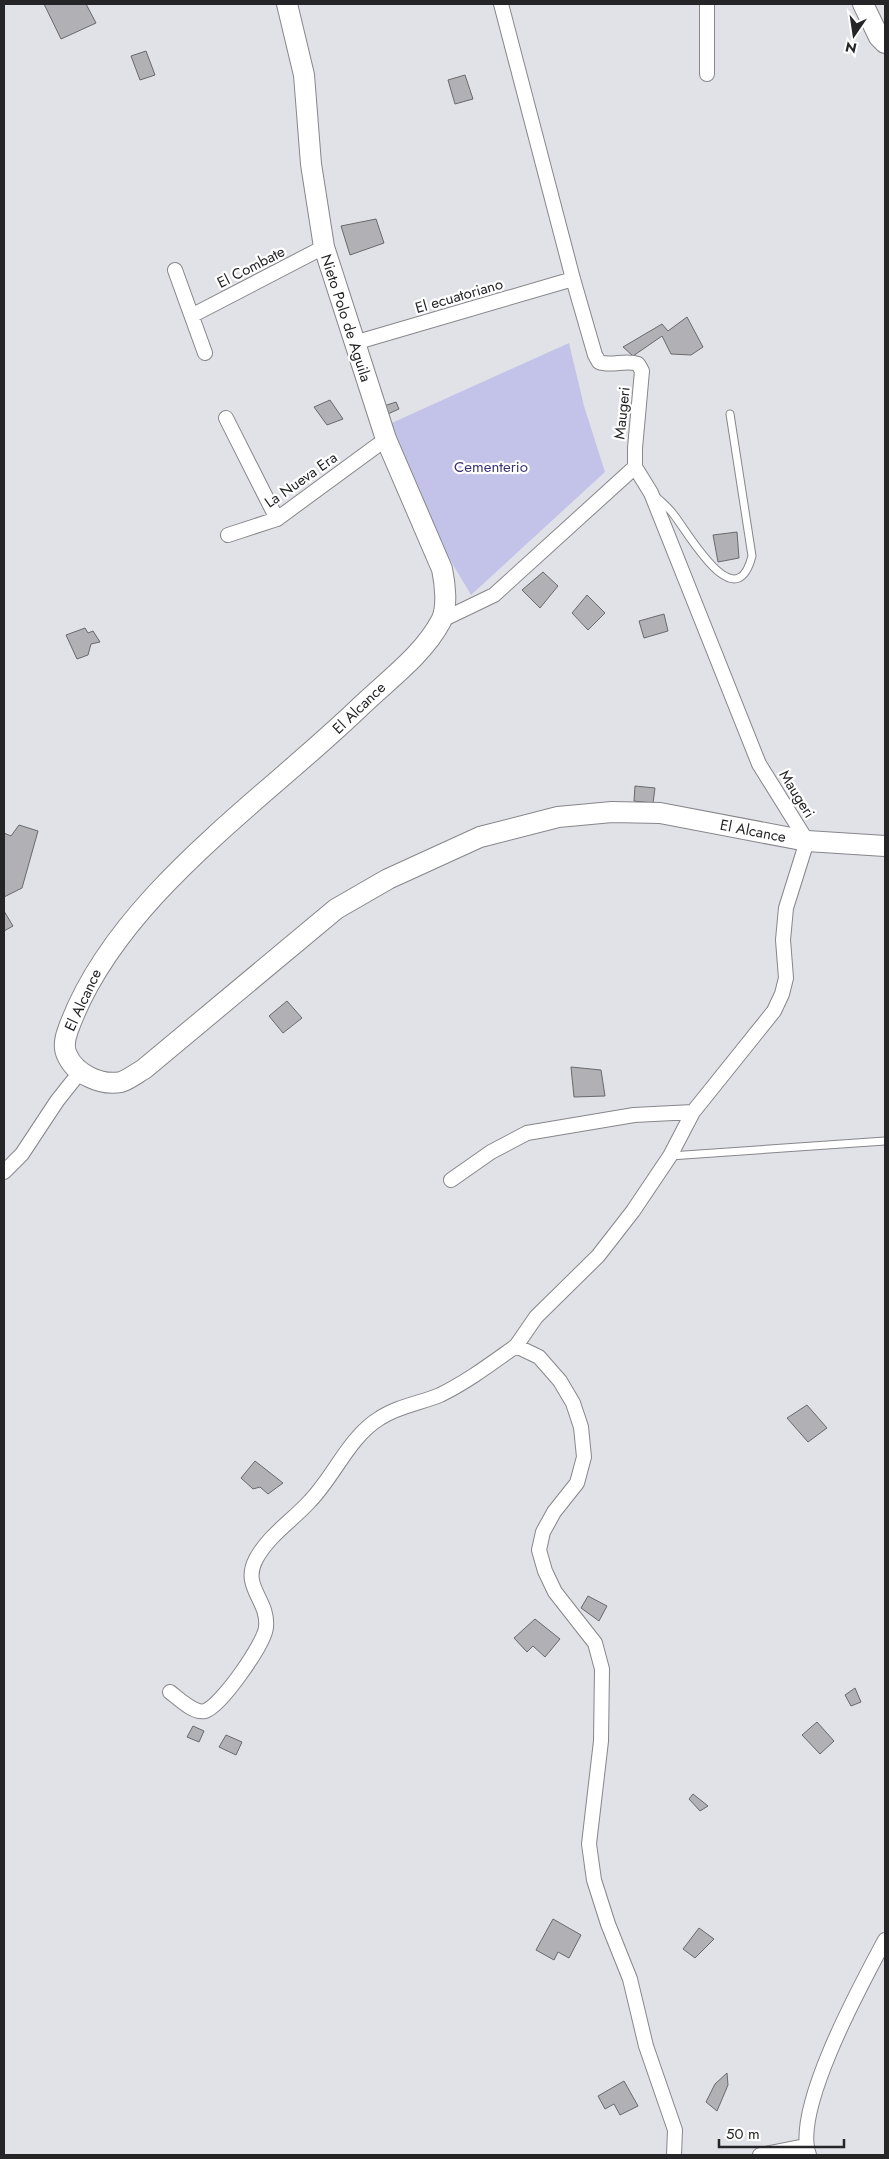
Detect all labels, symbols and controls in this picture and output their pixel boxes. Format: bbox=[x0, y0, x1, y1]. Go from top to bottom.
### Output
north arrow bbox=[829, 10, 879, 60]
text: N bbox=[843, 37, 859, 59]
street label: El Combate bbox=[213, 240, 289, 293]
street label: Nieto Polo de Aguila bbox=[315, 251, 377, 385]
street label: El ecuatoriano bbox=[413, 273, 505, 319]
street label: Maugeri bbox=[608, 386, 636, 440]
street label: La Nueva Era bbox=[260, 447, 342, 513]
park label: Cementerio bbox=[454, 456, 528, 478]
street label: El Alcance bbox=[327, 677, 391, 739]
street label: Maugeri bbox=[774, 766, 820, 822]
street label: El Alcance bbox=[718, 814, 788, 848]
street label: El Alcance bbox=[59, 965, 107, 1035]
scale bar bbox=[719, 2116, 844, 2148]
text: 50 m bbox=[726, 2123, 760, 2145]

